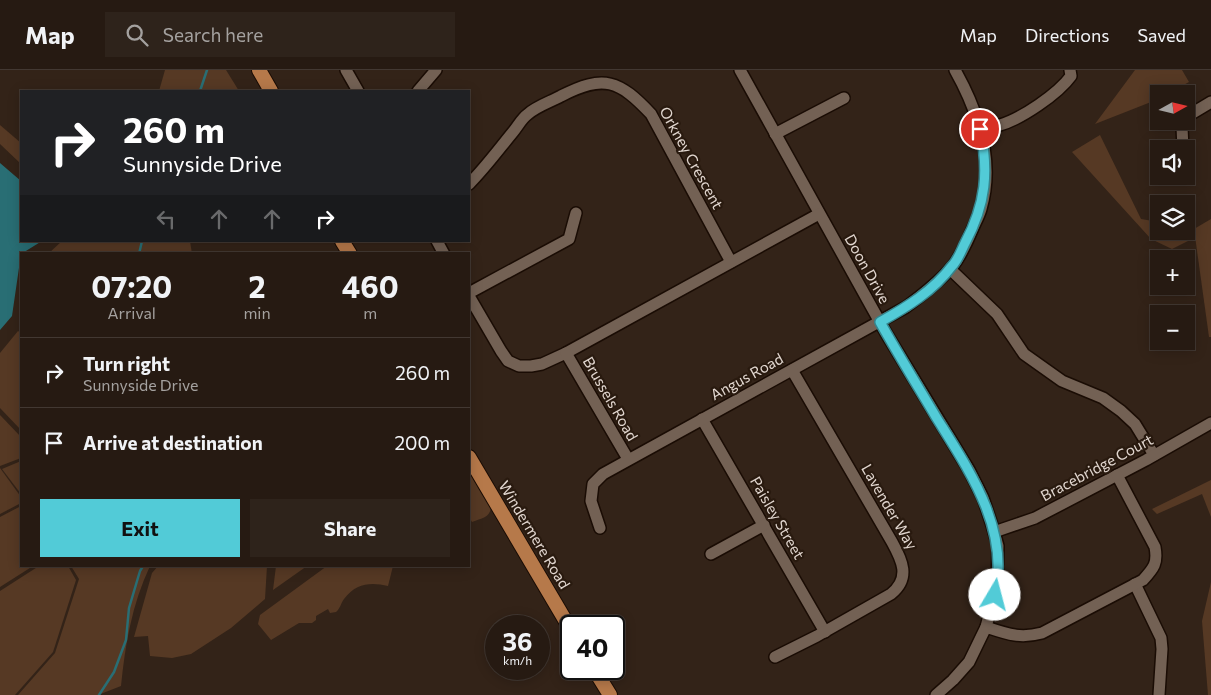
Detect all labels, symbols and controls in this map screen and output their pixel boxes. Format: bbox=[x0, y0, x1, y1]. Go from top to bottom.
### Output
search box bbox=[105, 12, 455, 57]
text: Map bbox=[25, 20, 75, 49]
icon: search bbox=[123, 21, 151, 49]
text: Search here bbox=[163, 23, 263, 46]
text: Map bbox=[960, 24, 997, 46]
text: Directions bbox=[1025, 24, 1109, 46]
text: Saved bbox=[1137, 24, 1186, 46]
north arrow bbox=[1150, 85, 1195, 130]
map controls bbox=[1150, 85, 1195, 350]
street label: Orkney Crescent bbox=[656, 103, 727, 212]
text: 260 m bbox=[123, 107, 225, 150]
pin bbox=[959, 108, 1001, 150]
icon: right bbox=[40, 110, 105, 175]
icon: arrive bbox=[966, 115, 994, 143]
button: sound bbox=[1150, 140, 1195, 185]
text: Sunnyside Drive bbox=[123, 150, 282, 177]
button: layers bbox=[1150, 195, 1195, 240]
icon: left bbox=[152, 205, 180, 233]
icon: ahead bbox=[205, 205, 233, 233]
icon: ahead bbox=[258, 205, 286, 233]
icon: right bbox=[311, 205, 339, 233]
street label: Doon Drive bbox=[841, 231, 894, 306]
button: + bbox=[1150, 250, 1195, 295]
text: 07:20 bbox=[91, 267, 172, 304]
text: 2 bbox=[248, 267, 266, 304]
text: 460 bbox=[342, 267, 399, 304]
text: Arrival bbox=[107, 303, 156, 322]
text: min bbox=[243, 303, 271, 322]
text: m bbox=[363, 303, 377, 322]
button: − bbox=[1150, 305, 1195, 350]
street label: Angus Road bbox=[707, 349, 786, 403]
text: Turn right bbox=[83, 352, 170, 375]
street label: Brussels Road bbox=[580, 353, 642, 444]
icon: right bbox=[40, 359, 68, 387]
text: 260 m bbox=[395, 361, 450, 384]
text: Sunnyside Drive bbox=[83, 375, 198, 394]
icon: arrive bbox=[40, 429, 68, 457]
street label: Bracebridge Court bbox=[1037, 430, 1156, 504]
text: Arrive at destination bbox=[83, 431, 263, 454]
text: 200 m bbox=[395, 431, 450, 454]
street label: Lavender Way bbox=[858, 461, 922, 553]
street label: Paisley Street bbox=[747, 473, 809, 562]
street label: Windermere Road bbox=[496, 477, 574, 592]
button: Exit bbox=[40, 499, 240, 557]
button: Share bbox=[250, 499, 450, 557]
position arrow bbox=[968, 568, 1020, 620]
speed limit sign: 40 bbox=[560, 615, 625, 680]
text: 36 bbox=[503, 626, 533, 656]
text: km/h bbox=[503, 653, 532, 667]

